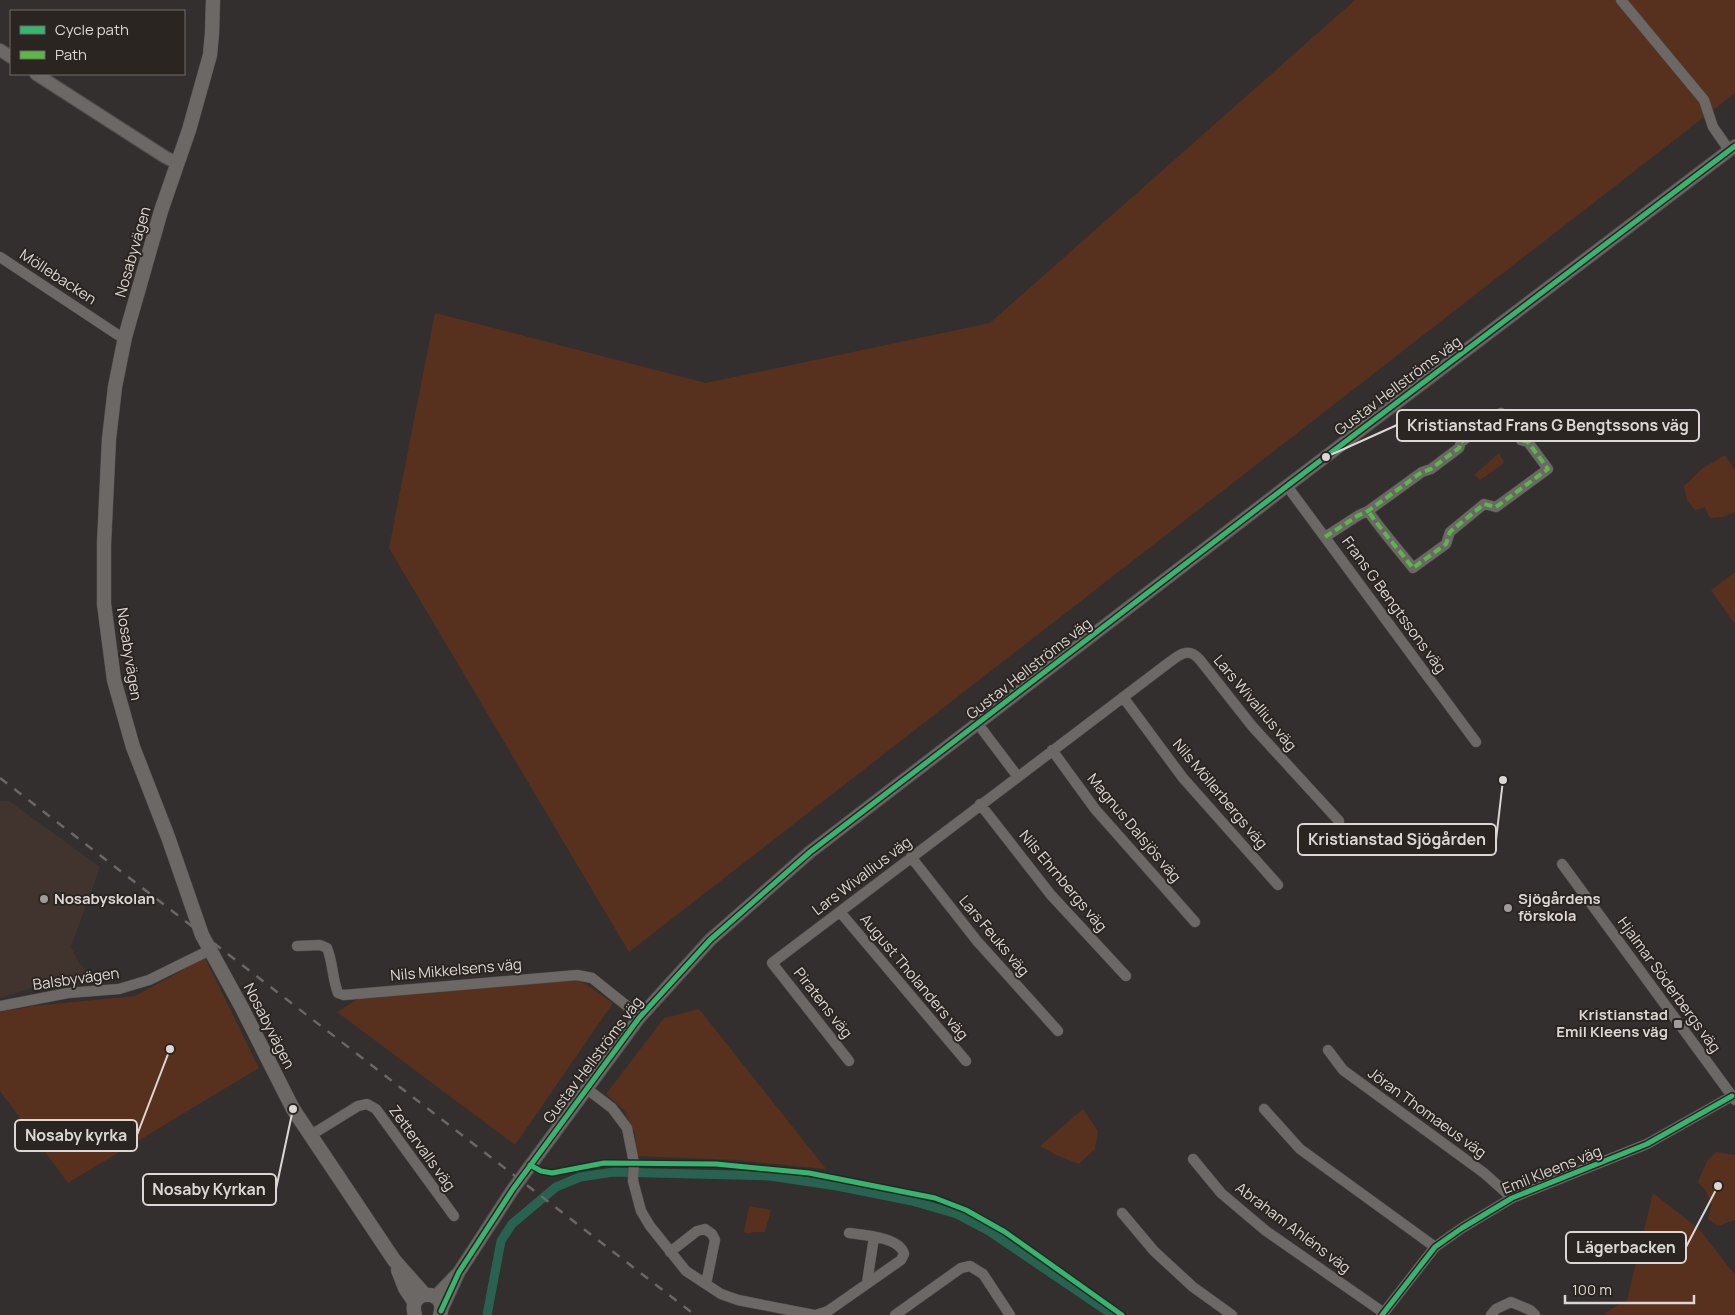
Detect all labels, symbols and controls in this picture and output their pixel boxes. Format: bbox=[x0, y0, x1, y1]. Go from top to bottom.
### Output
legend bbox=[10, 10, 185, 75]
text: Cycle path bbox=[55, 19, 129, 40]
text: Path bbox=[55, 44, 87, 65]
street label: Nosabyvägen bbox=[110, 204, 156, 300]
street label: Möllebacken bbox=[16, 244, 101, 309]
street label: Gustav Hellströms väg bbox=[1330, 331, 1466, 440]
callout: Kristianstad Frans G Bengtssons väg bbox=[1397, 410, 1699, 441]
text: Kristianstad Frans G Bengtssons väg bbox=[1407, 414, 1689, 436]
street label: Frans G Bengtssons väg bbox=[1338, 532, 1451, 677]
street label: Nosabyvägen bbox=[112, 606, 147, 702]
street label: Gustav Hellströms väg bbox=[962, 613, 1096, 724]
street label: Lars Wivallius väg bbox=[1209, 650, 1302, 755]
street label: Nils Möllerbergs väg bbox=[1168, 734, 1273, 853]
street label: Magnus Dalsjös väg bbox=[1083, 769, 1186, 887]
callout: Kristianstad Sjögården bbox=[1298, 824, 1496, 855]
street label: Nils Ehrnbergs väg bbox=[1015, 825, 1112, 936]
text: Kristianstad Sjögården bbox=[1308, 828, 1486, 850]
street label: Lars Wivallius väg bbox=[808, 831, 916, 920]
place label: Nosabyskolan bbox=[54, 888, 155, 909]
place label: Sjögårdens förskola bbox=[1518, 888, 1601, 926]
street label: Lars Feuks väg bbox=[954, 891, 1034, 981]
marker: Nosabyskolan bbox=[38, 893, 50, 905]
marker: Sjögårdens förskola bbox=[1502, 902, 1514, 914]
street label: August Tholanders väg bbox=[855, 909, 973, 1044]
street label: Hjalmar Söderbergs väg bbox=[1613, 912, 1726, 1057]
street label: Nils Mikkelsens väg bbox=[389, 953, 523, 986]
street label: Balsbyvägen bbox=[31, 962, 121, 995]
street label: Piratens väg bbox=[789, 963, 858, 1042]
street label: Nosabyvägen bbox=[239, 979, 300, 1072]
street label: Gustav Hellströms väg bbox=[538, 992, 647, 1128]
place label: Kristianstad Emil Kleens väg bbox=[1556, 1004, 1668, 1042]
marker: Kristianstad Emil Kleens väg bbox=[1672, 1018, 1684, 1030]
street label: Jöran Thomaeus väg bbox=[1364, 1062, 1491, 1163]
street label: Zettervalls väg bbox=[384, 1101, 461, 1195]
callout: Nosaby kyrka bbox=[15, 1120, 137, 1151]
text: Nosaby kyrka bbox=[25, 1124, 127, 1146]
street label: Emil Kleens väg bbox=[1499, 1140, 1605, 1199]
callout: Nosaby Kyrkan bbox=[143, 1174, 276, 1205]
street label: Abraham Ahléns väg bbox=[1231, 1177, 1355, 1278]
text: Nosaby Kyrkan bbox=[152, 1178, 266, 1200]
callout: Lägerbacken bbox=[1566, 1232, 1686, 1263]
text: Lägerbacken bbox=[1576, 1236, 1676, 1258]
scale bar bbox=[1565, 1272, 1694, 1304]
text: 100 m bbox=[1572, 1279, 1612, 1300]

